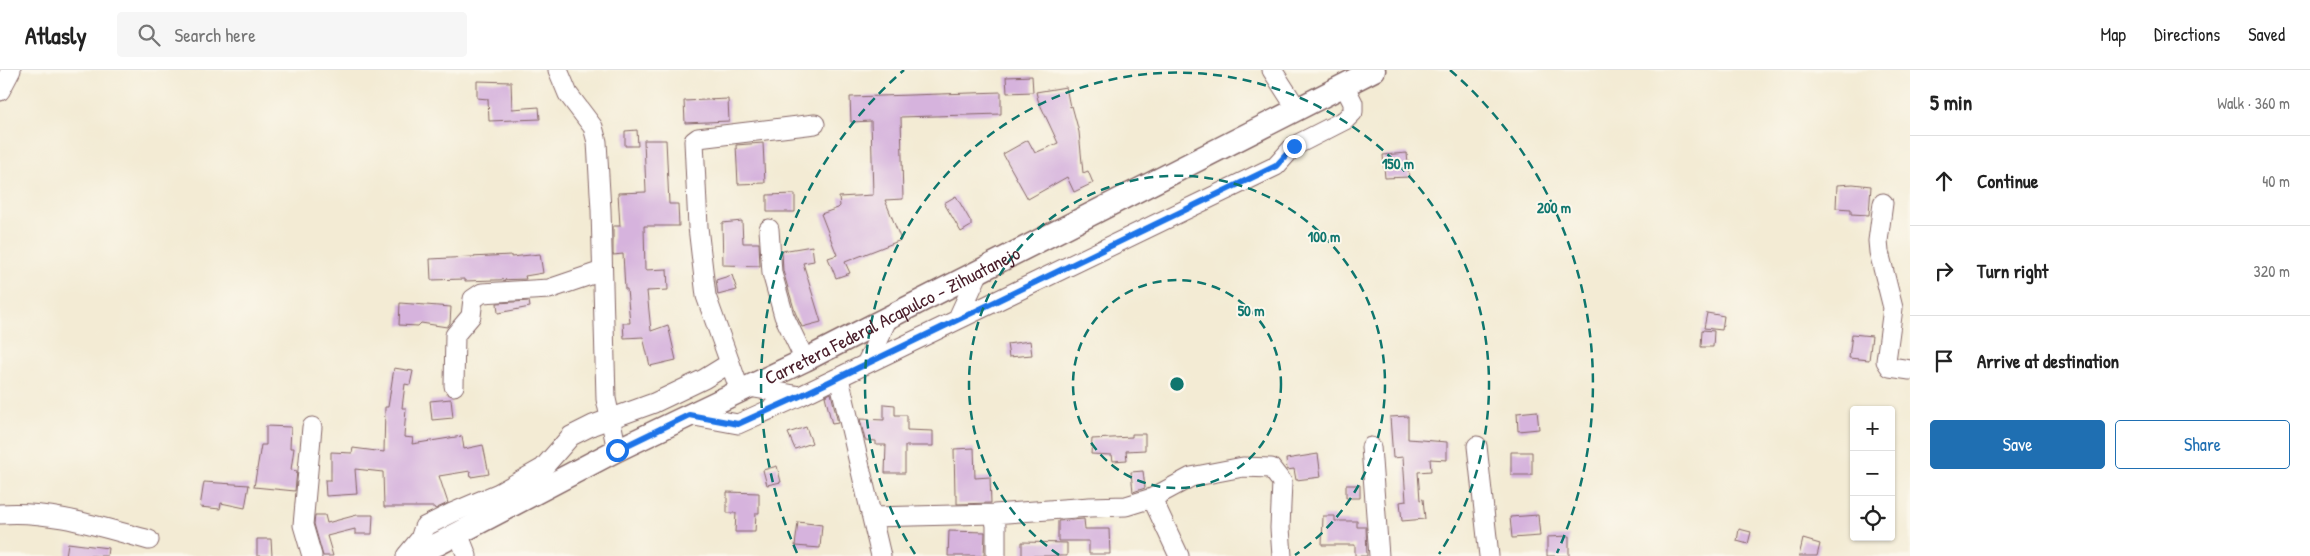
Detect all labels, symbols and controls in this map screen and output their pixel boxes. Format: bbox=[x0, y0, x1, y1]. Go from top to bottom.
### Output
search box bbox=[117, 12, 467, 57]
text: Atlasly bbox=[25, 19, 87, 51]
icon: search bbox=[135, 21, 163, 49]
text: Search here bbox=[175, 22, 256, 48]
text: Map bbox=[2101, 22, 2126, 47]
text: Directions bbox=[2154, 22, 2220, 47]
text: Saved bbox=[2248, 22, 2285, 47]
text: 5 min bbox=[1930, 88, 1972, 117]
text: Walk · 360 m bbox=[2217, 92, 2290, 114]
route end bbox=[1283, 135, 1306, 158]
text: 150 m bbox=[1382, 153, 1414, 174]
icon: ahead bbox=[1930, 167, 1958, 195]
text: Continue bbox=[1977, 168, 2038, 194]
text: 40 m bbox=[2262, 170, 2290, 192]
text: 200 m bbox=[1537, 197, 1571, 218]
text: 100 m bbox=[1308, 226, 1340, 247]
street label: Carretera Federal Acapulco - Zihuatanejo bbox=[760, 240, 1025, 390]
icon: right bbox=[1930, 257, 1958, 285]
text: Turn right bbox=[1977, 258, 2048, 284]
text: 320 m bbox=[2254, 260, 2290, 282]
text: 50 m bbox=[1238, 300, 1264, 321]
icon: arrive bbox=[1930, 347, 1958, 375]
text: Arrive at destination bbox=[1977, 348, 2119, 374]
centre of rings bbox=[1168, 375, 1186, 393]
map controls bbox=[1850, 406, 1895, 541]
button: + bbox=[1850, 406, 1895, 451]
button: Save bbox=[1930, 420, 2105, 469]
button: Share bbox=[2115, 420, 2290, 469]
route start bbox=[606, 439, 629, 462]
button: − bbox=[1850, 451, 1895, 496]
button: locate bbox=[1850, 496, 1895, 541]

